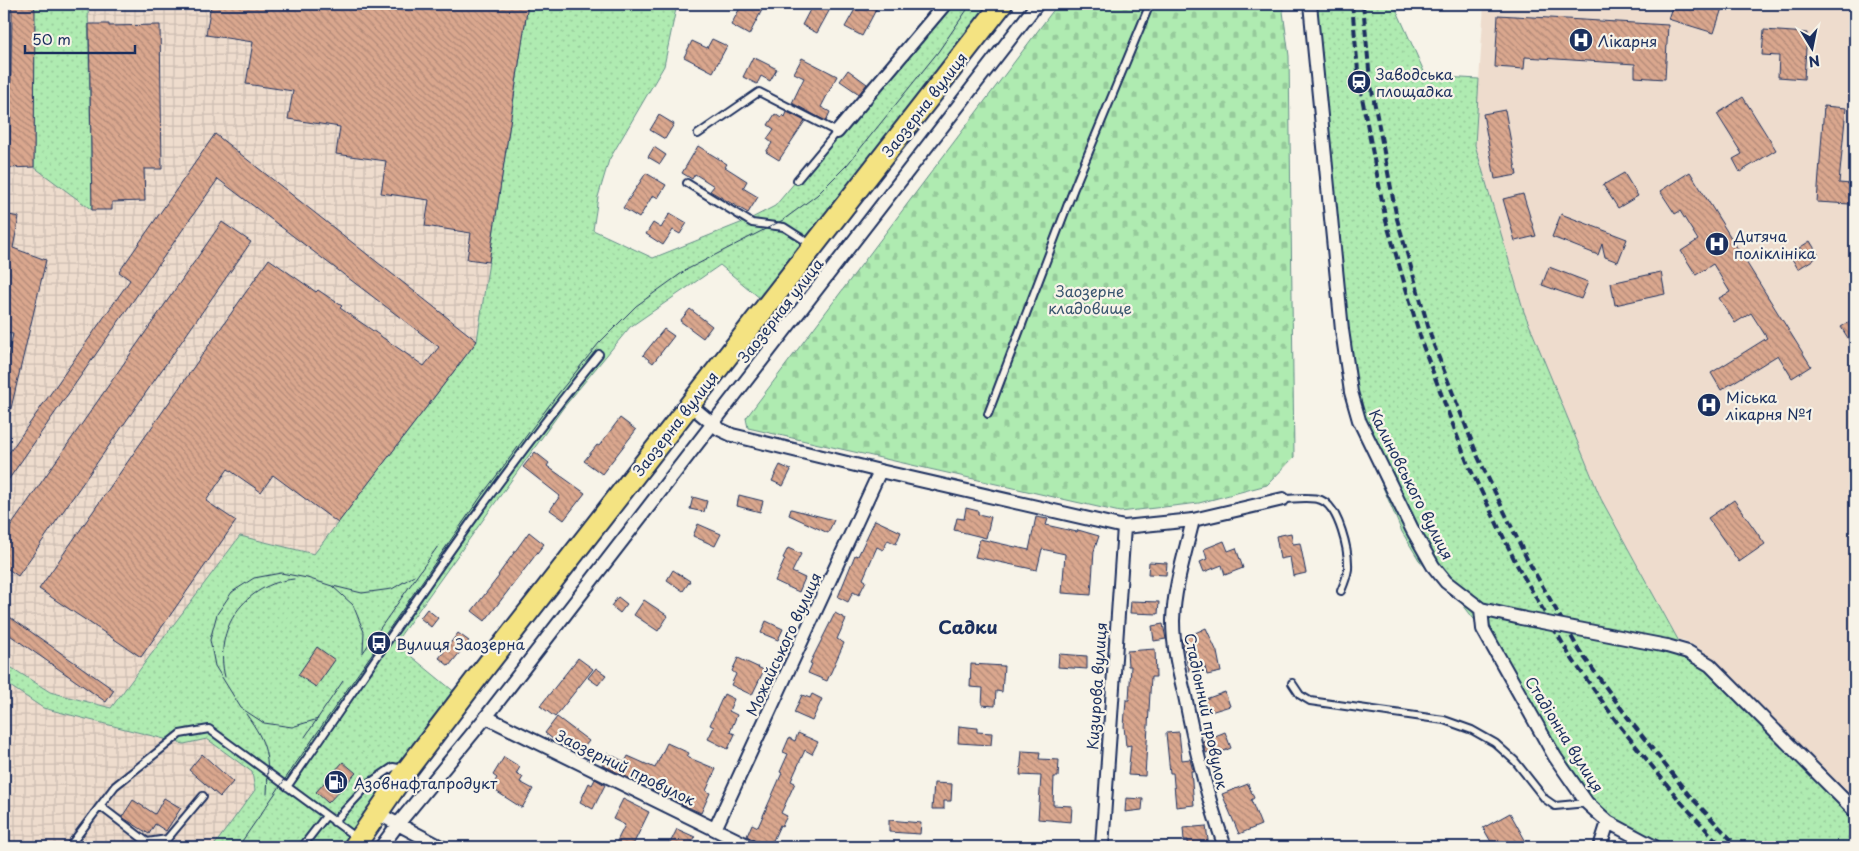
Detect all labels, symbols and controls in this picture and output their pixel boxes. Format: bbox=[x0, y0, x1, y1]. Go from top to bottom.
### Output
scale bar bbox=[25, 22, 135, 54]
north arrow bbox=[1786, 22, 1836, 72]
text: 50 m bbox=[32, 27, 71, 50]
hospital icon: Лікарня bbox=[1568, 27, 1594, 53]
place label: Лікарня bbox=[1598, 29, 1657, 52]
street label: Заозерна вулиця bbox=[876, 47, 972, 161]
text: N bbox=[1807, 50, 1822, 73]
place label: Заводська площадка bbox=[1376, 62, 1454, 102]
station icon: Заводська площадка bbox=[1346, 69, 1372, 95]
place label: Дитяча поліклініка bbox=[1733, 224, 1817, 264]
hospital icon: Дитяча поліклініка bbox=[1704, 231, 1730, 257]
street label: Заозерная улица bbox=[732, 252, 829, 367]
park label: Заозерне кладовище bbox=[1048, 279, 1132, 319]
street label: Заозерна вулиця bbox=[627, 366, 723, 480]
place label: Міська лікарня №1 bbox=[1725, 385, 1812, 425]
hospital icon: Міська лікарня №1 bbox=[1696, 392, 1722, 418]
street label: Калиновського вулиця bbox=[1364, 405, 1460, 563]
street label: Можайського вулиця bbox=[740, 568, 826, 720]
district label: Садки bbox=[938, 613, 998, 640]
street label: Кизирова вулиця bbox=[1080, 621, 1112, 751]
bus stop icon: Вулиця Заозерна bbox=[366, 630, 392, 656]
street label: Стадіонний провулок bbox=[1179, 631, 1235, 791]
place label: Вулиця Заозерна bbox=[396, 632, 525, 655]
street label: Стадіонна вулиця bbox=[1520, 671, 1610, 797]
street label: Заозерний провулок bbox=[552, 723, 700, 811]
fuel station icon: Азовнафтапродукт bbox=[323, 769, 349, 795]
place label: Азовнафтапродукт bbox=[354, 771, 498, 794]

